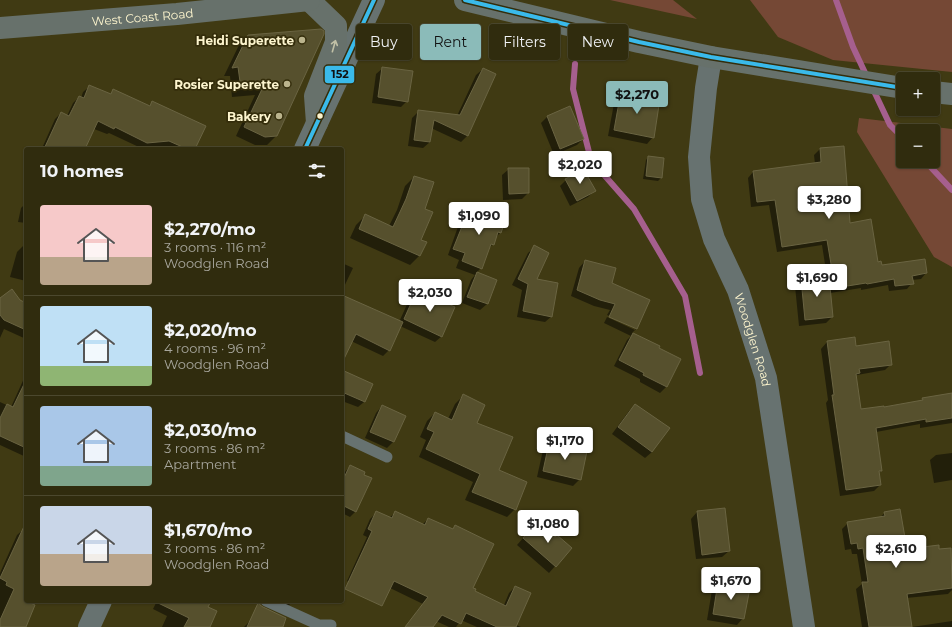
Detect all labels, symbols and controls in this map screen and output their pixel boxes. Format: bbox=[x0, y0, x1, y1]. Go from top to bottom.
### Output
street label: West Coast Road bbox=[91, 5, 194, 28]
chip: Buy bbox=[356, 24, 412, 60]
chip: Rent bbox=[420, 24, 481, 60]
chip: Filters bbox=[489, 24, 560, 60]
chip: New bbox=[568, 24, 628, 60]
place label: Heidi Superette bbox=[196, 33, 294, 48]
marker: Heidi Superette bbox=[297, 35, 307, 45]
one-way arrow bbox=[331, 39, 338, 52]
line badge: 152 bbox=[324, 65, 355, 84]
text: 152 bbox=[331, 67, 349, 81]
map controls bbox=[896, 72, 940, 168]
button: + bbox=[896, 72, 940, 116]
place label: Rosier Superette bbox=[174, 77, 279, 92]
marker: Rosier Superette bbox=[282, 79, 292, 89]
pin: $2,270 bbox=[604, 81, 670, 115]
text: $2,270 bbox=[615, 86, 659, 102]
place label: Bakery bbox=[227, 109, 272, 124]
marker: Bakery bbox=[274, 111, 284, 121]
unlabelled marker bbox=[315, 111, 325, 121]
button: − bbox=[896, 124, 940, 168]
pin: $2,020 bbox=[547, 151, 613, 185]
text: $2,020 bbox=[558, 156, 602, 172]
icon: filters bbox=[306, 160, 328, 182]
text: 10 homes bbox=[40, 161, 124, 181]
pin: $3,280 bbox=[796, 186, 862, 220]
text: $3,280 bbox=[807, 191, 851, 207]
pin: $1,090 bbox=[446, 202, 512, 236]
text: $1,090 bbox=[458, 207, 500, 223]
text: $2,270/mo bbox=[164, 219, 256, 239]
icon: home bbox=[72, 221, 120, 269]
text: 3 rooms · 116 m² bbox=[164, 239, 266, 255]
text: Woodglen Road bbox=[164, 255, 269, 271]
pin: $1,690 bbox=[784, 264, 850, 298]
text: $1,690 bbox=[796, 269, 838, 285]
pin: $2,030 bbox=[397, 279, 463, 313]
text: $2,030 bbox=[408, 284, 452, 300]
street label: Woodglen Road bbox=[732, 291, 775, 387]
text: $2,020/mo bbox=[164, 320, 257, 340]
icon: home bbox=[72, 322, 120, 370]
text: 4 rooms · 96 m² bbox=[164, 340, 266, 356]
text: Woodglen Road bbox=[164, 356, 269, 372]
text: $2,030/mo bbox=[164, 420, 257, 440]
icon: home bbox=[72, 422, 120, 470]
pin: $1,170 bbox=[532, 427, 598, 461]
text: $1,170 bbox=[546, 432, 584, 448]
text: 3 rooms · 86 m² bbox=[164, 440, 265, 456]
text: Apartment bbox=[164, 456, 236, 472]
pin: $1,080 bbox=[515, 510, 581, 544]
text: $1,080 bbox=[527, 515, 569, 531]
text: $1,670/mo bbox=[164, 520, 252, 540]
icon: home bbox=[72, 522, 120, 570]
pin: $2,610 bbox=[863, 535, 929, 569]
text: 3 rooms · 86 m² bbox=[164, 540, 265, 556]
text: $2,610 bbox=[875, 540, 917, 556]
text: Woodglen Road bbox=[164, 556, 269, 572]
pin: $1,670 bbox=[698, 567, 764, 601]
text: $1,670 bbox=[710, 572, 752, 588]

